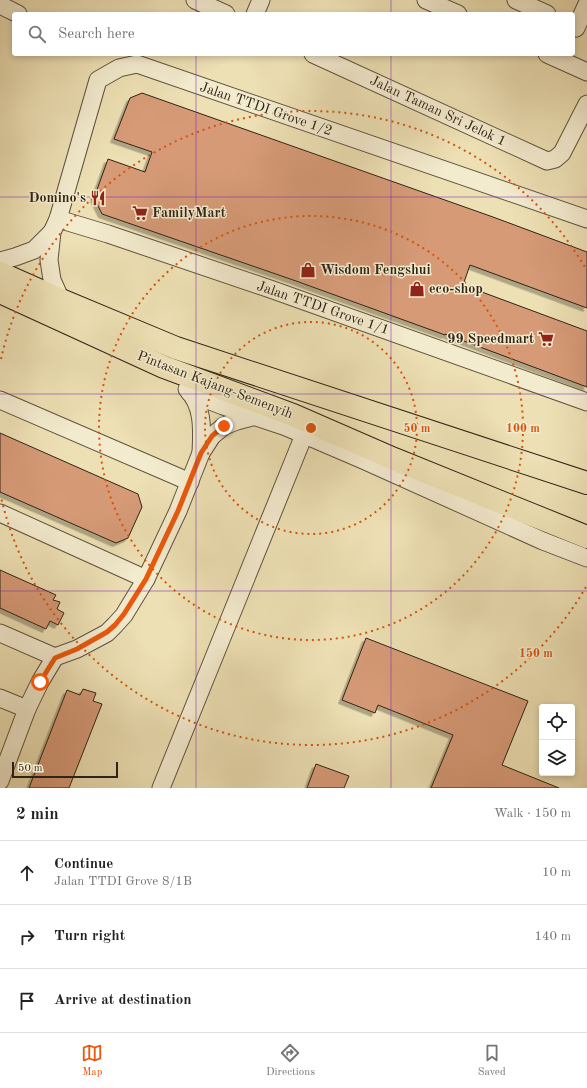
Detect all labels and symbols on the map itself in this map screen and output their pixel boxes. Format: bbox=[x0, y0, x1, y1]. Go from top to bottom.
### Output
street label: Jalan Taman Sri Jelok 1 bbox=[368, 73, 508, 149]
street label: Jalan TTDI Grove 1/2 bbox=[198, 80, 334, 138]
restaurant icon: Domino's bbox=[89, 189, 107, 207]
place label: Domino's bbox=[28, 191, 86, 205]
supermarket icon: FamilyMart bbox=[131, 204, 149, 222]
place label: FamilyMart bbox=[152, 206, 226, 220]
shop icon: Wisdom Fengshui bbox=[299, 261, 317, 279]
place label: Wisdom Fengshui bbox=[320, 263, 431, 277]
street label: Jalan TTDI Grove 1/1 bbox=[255, 279, 391, 337]
shop icon: eco-shop bbox=[408, 280, 426, 298]
place label: eco-shop bbox=[429, 282, 483, 296]
supermarket icon: 99 Speedmart bbox=[537, 330, 555, 348]
place label: 99 Speedmart bbox=[447, 332, 534, 346]
street label: Pintasan Kajang-Semenyih bbox=[135, 349, 295, 421]
route end bbox=[215, 417, 233, 435]
centre of rings bbox=[304, 421, 318, 435]
text: 50 m bbox=[404, 422, 431, 435]
text: 100 m bbox=[506, 423, 540, 435]
text: 150 m bbox=[519, 647, 553, 660]
route start bbox=[31, 673, 49, 691]
scale bar bbox=[12, 760, 118, 779]

